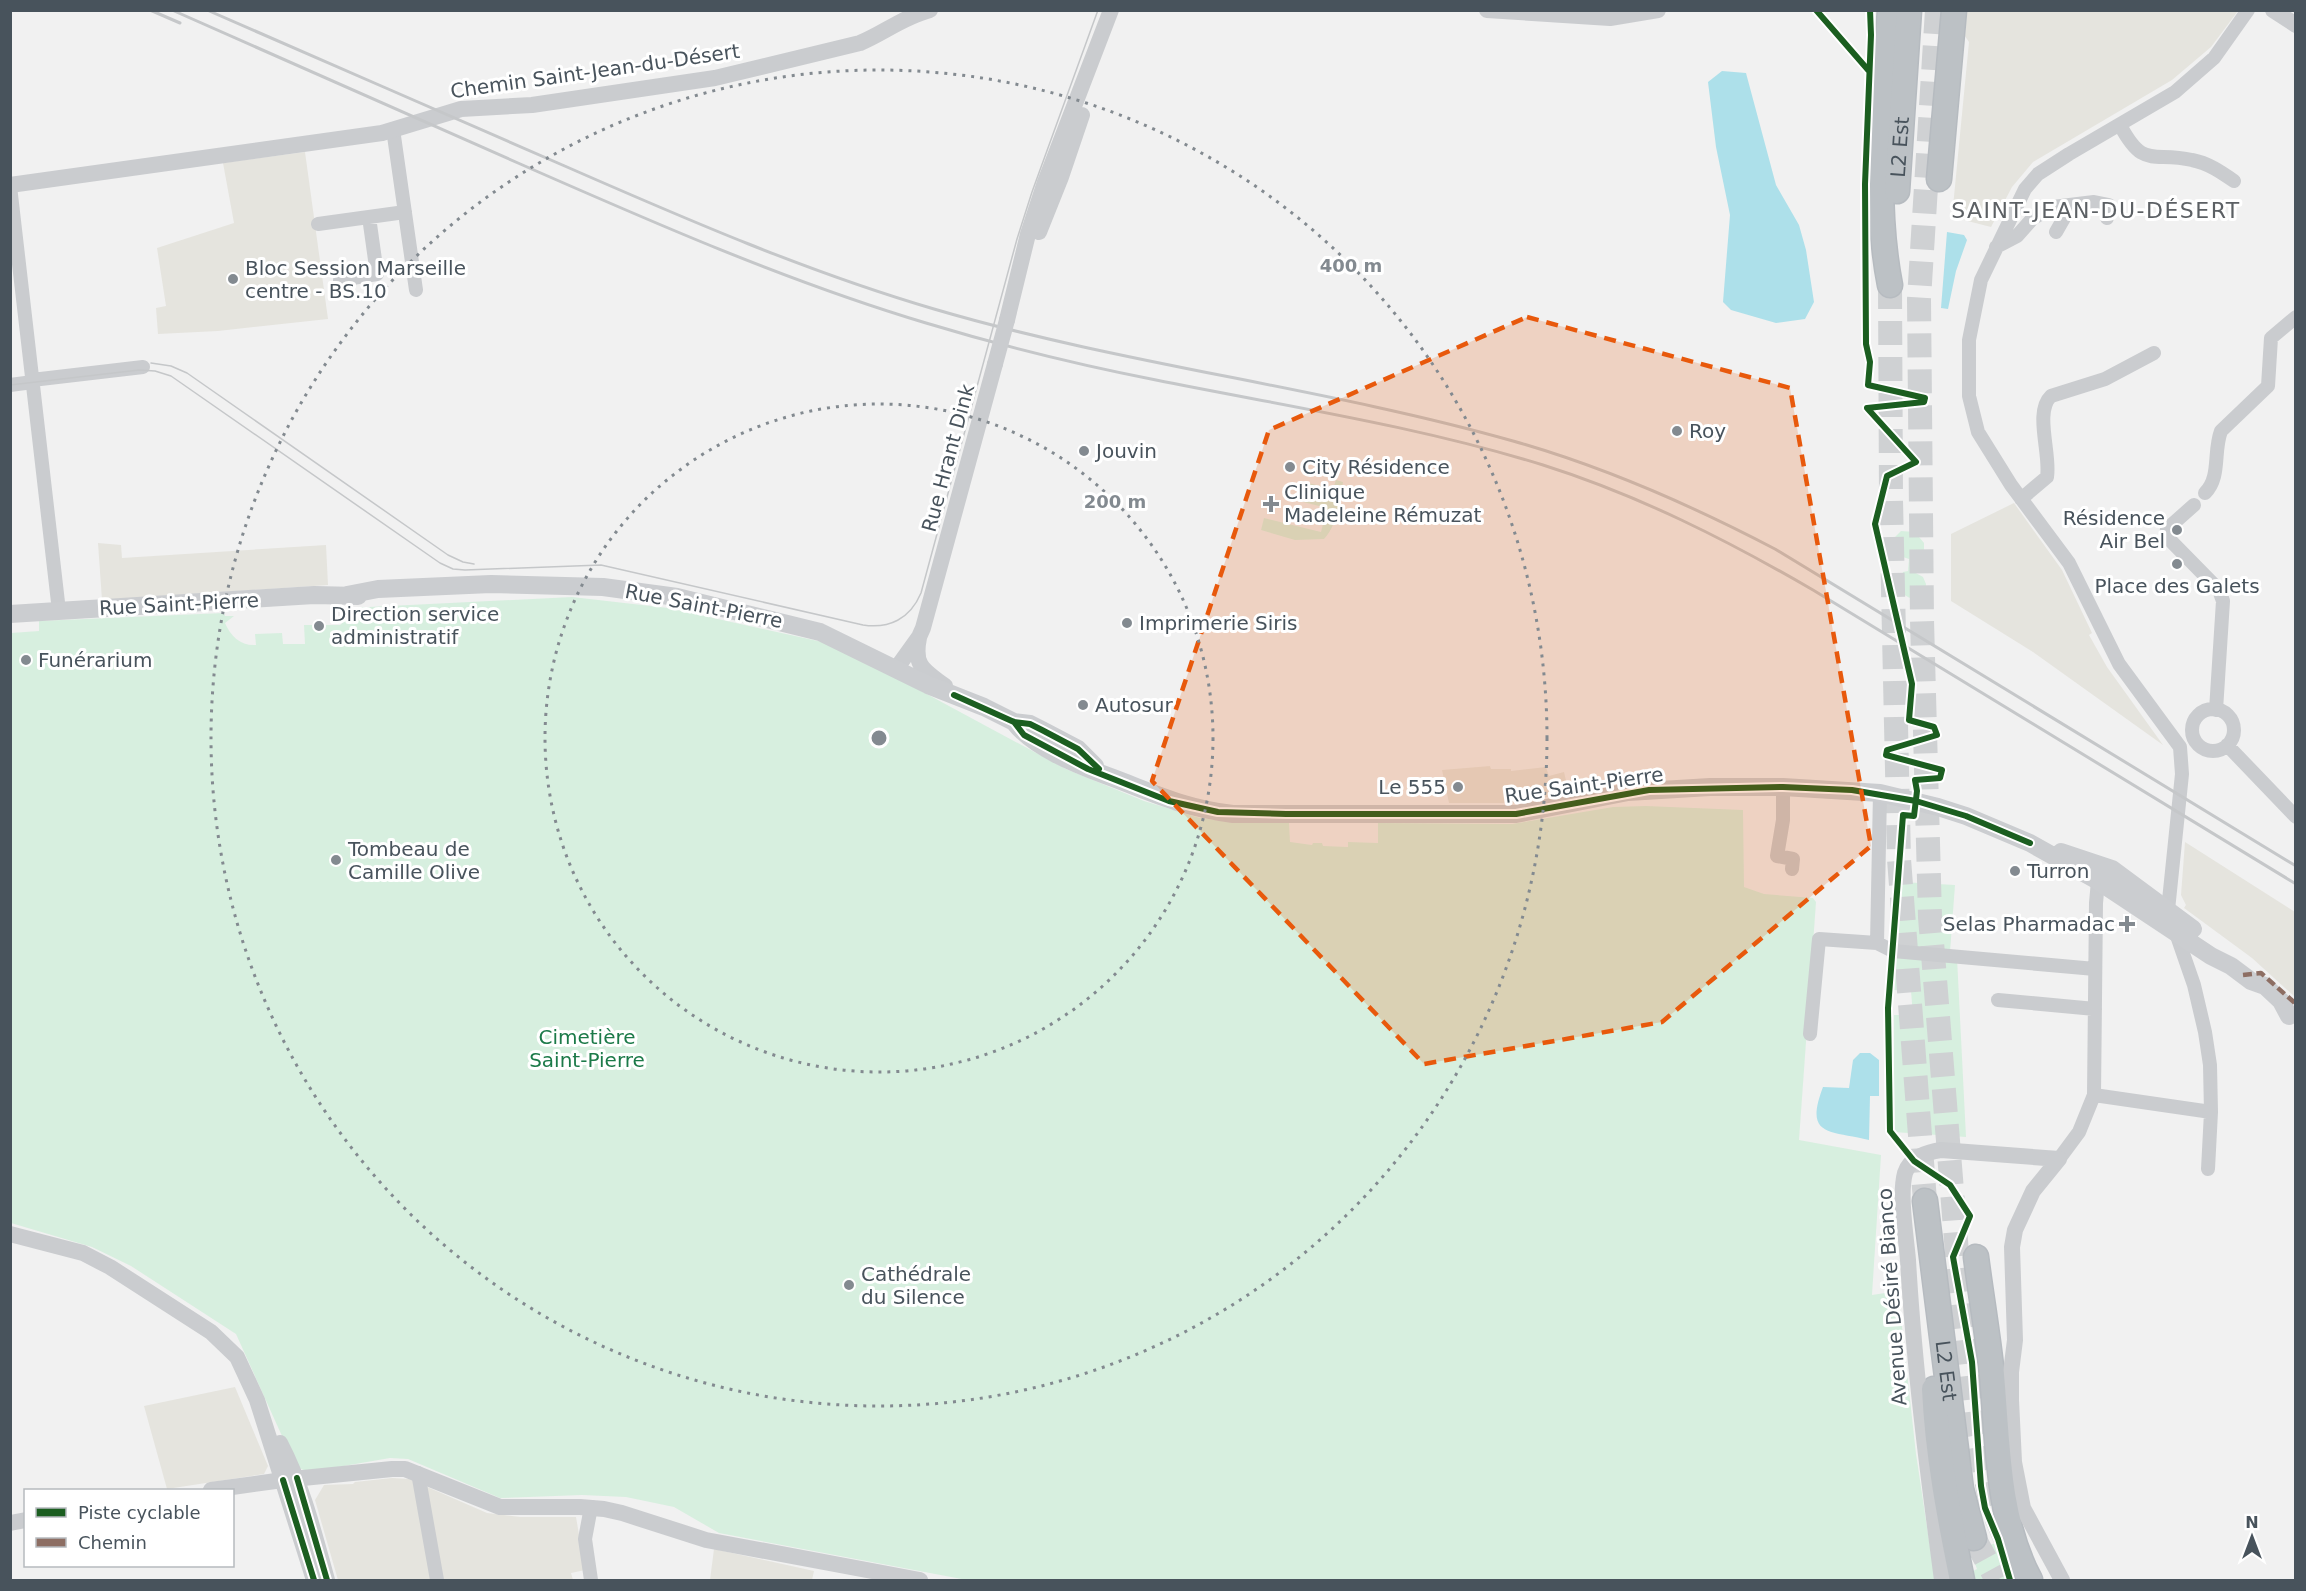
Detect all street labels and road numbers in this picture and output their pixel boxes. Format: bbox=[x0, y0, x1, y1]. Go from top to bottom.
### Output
street label: Chemin Saint-Jean-du-Désert bbox=[449, 39, 741, 103]
street label: L2 Est bbox=[1886, 116, 1914, 178]
street label: Rue Hrant Dink bbox=[917, 381, 979, 534]
street label: Rue Saint-Pierre bbox=[623, 579, 785, 633]
street label: Rue Saint-Pierre bbox=[98, 588, 260, 620]
street label: Rue Saint-Pierre bbox=[1503, 762, 1665, 808]
street label: Avenue Désiré Bianco bbox=[1872, 1187, 1912, 1407]
street label: L2 Est bbox=[1931, 1339, 1962, 1403]

